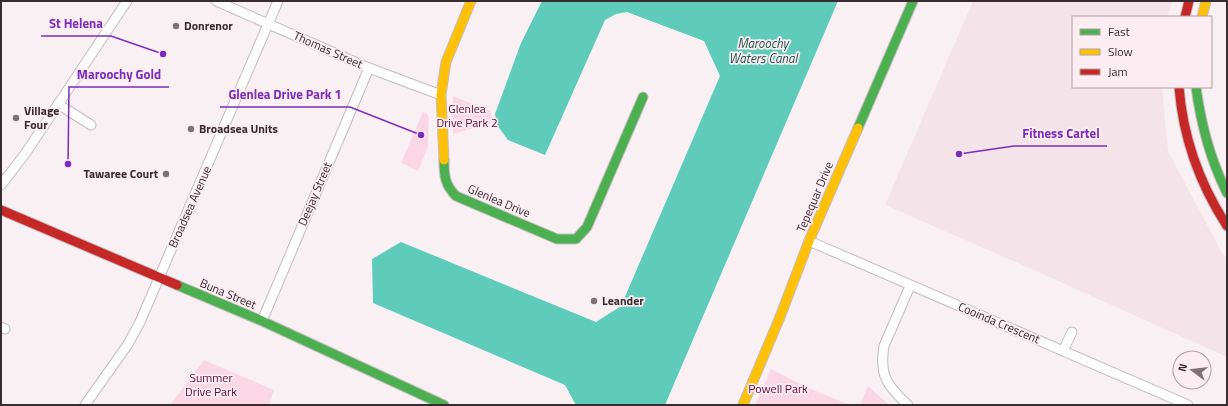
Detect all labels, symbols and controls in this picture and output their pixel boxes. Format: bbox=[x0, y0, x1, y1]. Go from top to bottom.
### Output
callout: St Helena bbox=[41, 11, 111, 36]
text: St Helena bbox=[49, 13, 103, 33]
place label: Donrenor bbox=[184, 16, 233, 35]
legend bbox=[1072, 16, 1212, 88]
marker: Donrenor bbox=[171, 21, 181, 31]
text: Fast bbox=[1108, 22, 1131, 41]
street label: Thomas Street bbox=[290, 26, 367, 74]
water label: Maroochy Waters Canal bbox=[729, 33, 799, 68]
text: Slow bbox=[1108, 42, 1133, 61]
callout: Maroochy Gold bbox=[69, 62, 169, 87]
text: Jam bbox=[1108, 62, 1128, 81]
text: Maroochy Gold bbox=[77, 64, 161, 84]
callout: Glenlea Drive Park 1 bbox=[220, 82, 350, 107]
text: Glenlea Drive Park 1 bbox=[228, 84, 342, 104]
park label: Glenlea Drive Park 2 bbox=[436, 99, 498, 132]
place label: Village Four bbox=[24, 101, 59, 134]
marker: Village Four bbox=[11, 113, 21, 123]
place label: Broadsea Units bbox=[199, 119, 278, 138]
callout: Fitness Cartel bbox=[1014, 121, 1107, 146]
text: Fitness Cartel bbox=[1022, 123, 1100, 143]
marker: Broadsea Units bbox=[186, 124, 196, 134]
street label: Deejay Street bbox=[293, 158, 337, 229]
street label: Tepequar Drive bbox=[791, 158, 838, 235]
street label: Broadsea Avenue bbox=[163, 163, 216, 251]
place label: Tawaree Court bbox=[83, 164, 159, 183]
marker: Tawaree Court bbox=[161, 169, 171, 179]
street label: Glenlea Drive bbox=[465, 179, 533, 222]
street label: Buna Street bbox=[197, 273, 260, 314]
place label: Leander bbox=[602, 291, 644, 310]
marker: Leander bbox=[589, 296, 599, 306]
street label: Cooinda Crescent bbox=[955, 297, 1044, 349]
north arrow bbox=[1172, 350, 1212, 390]
text: N bbox=[1174, 362, 1191, 373]
park label: Summer Drive Park bbox=[185, 368, 237, 401]
park label: Powell Park bbox=[748, 379, 808, 398]

